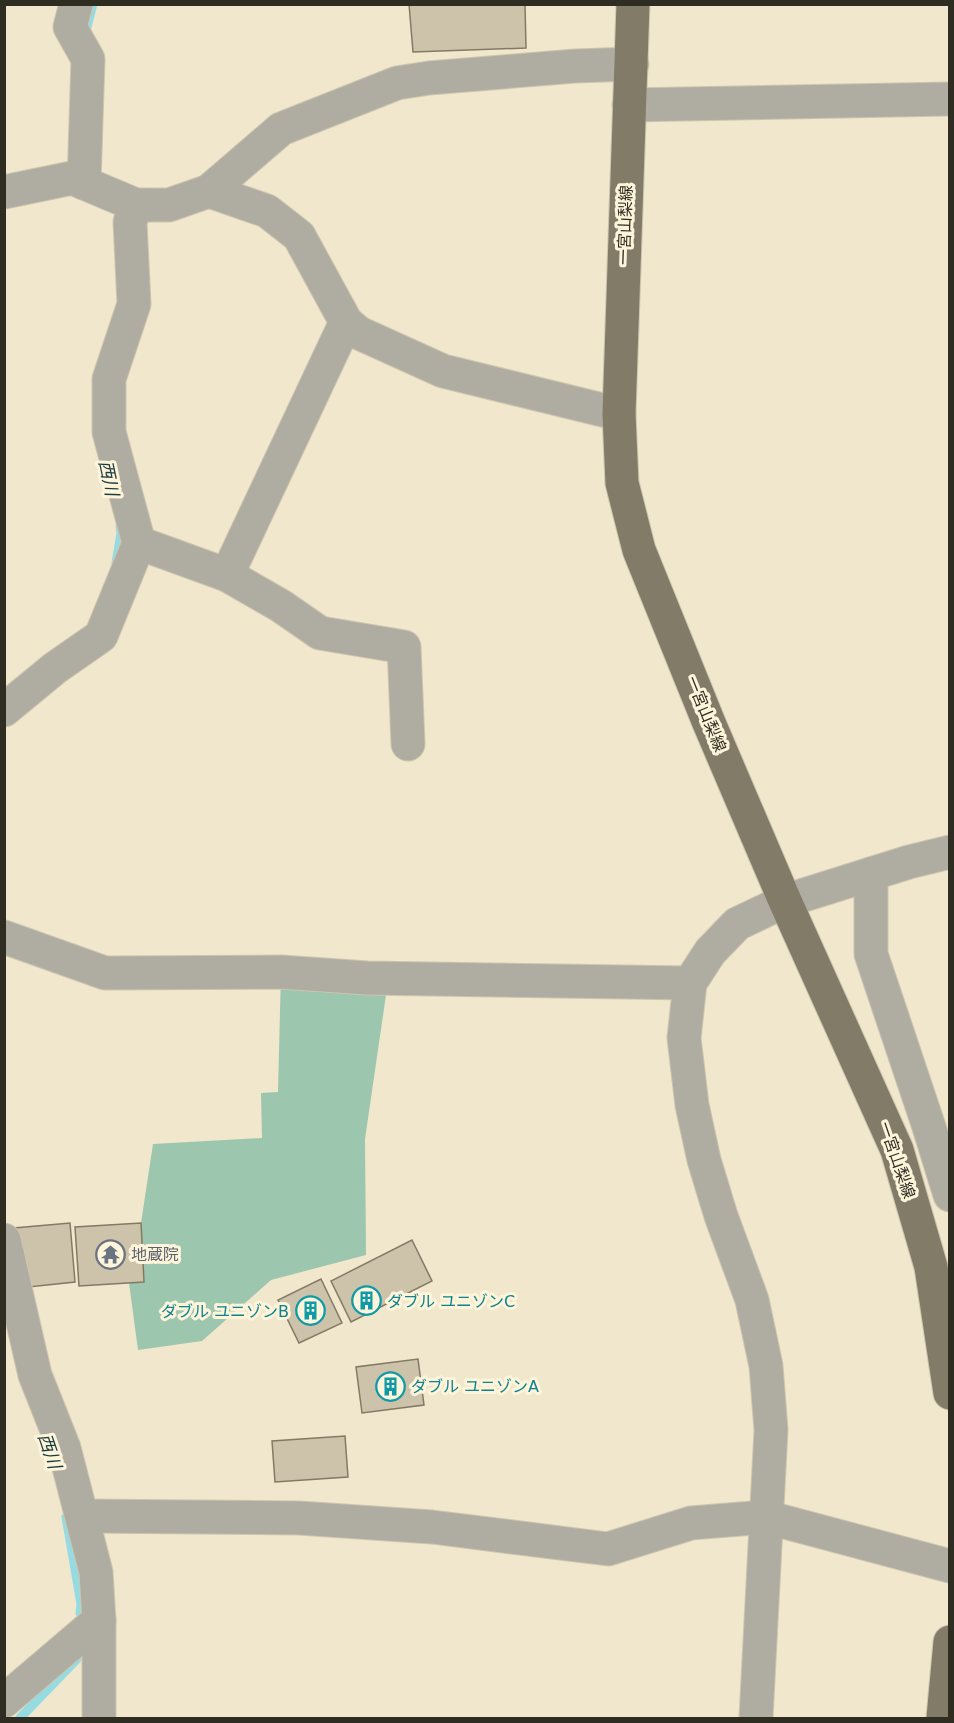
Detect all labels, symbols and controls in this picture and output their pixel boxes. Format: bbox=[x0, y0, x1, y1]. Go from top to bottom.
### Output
street label: 一宮山梨線 bbox=[614, 185, 636, 265]
water label: 西川 bbox=[95, 458, 123, 500]
street label: 一宮山梨線 bbox=[682, 673, 730, 755]
street label: 一宮山梨線 bbox=[875, 1119, 919, 1201]
temple icon: 地蔵院 bbox=[94, 1238, 126, 1270]
place label: 地蔵院 bbox=[131, 1245, 179, 1264]
building icon: ダブル ユニゾンC bbox=[350, 1285, 382, 1317]
place label: ダブル ユニゾンC bbox=[387, 1292, 515, 1311]
building icon: ダブル ユニゾンB bbox=[294, 1295, 326, 1327]
place label: ダブル ユニゾンB bbox=[161, 1302, 289, 1321]
building icon: ダブル ユニゾンA bbox=[374, 1370, 406, 1402]
place label: ダブル ユニゾンA bbox=[411, 1377, 539, 1396]
water label: 西川 bbox=[34, 1431, 66, 1473]

